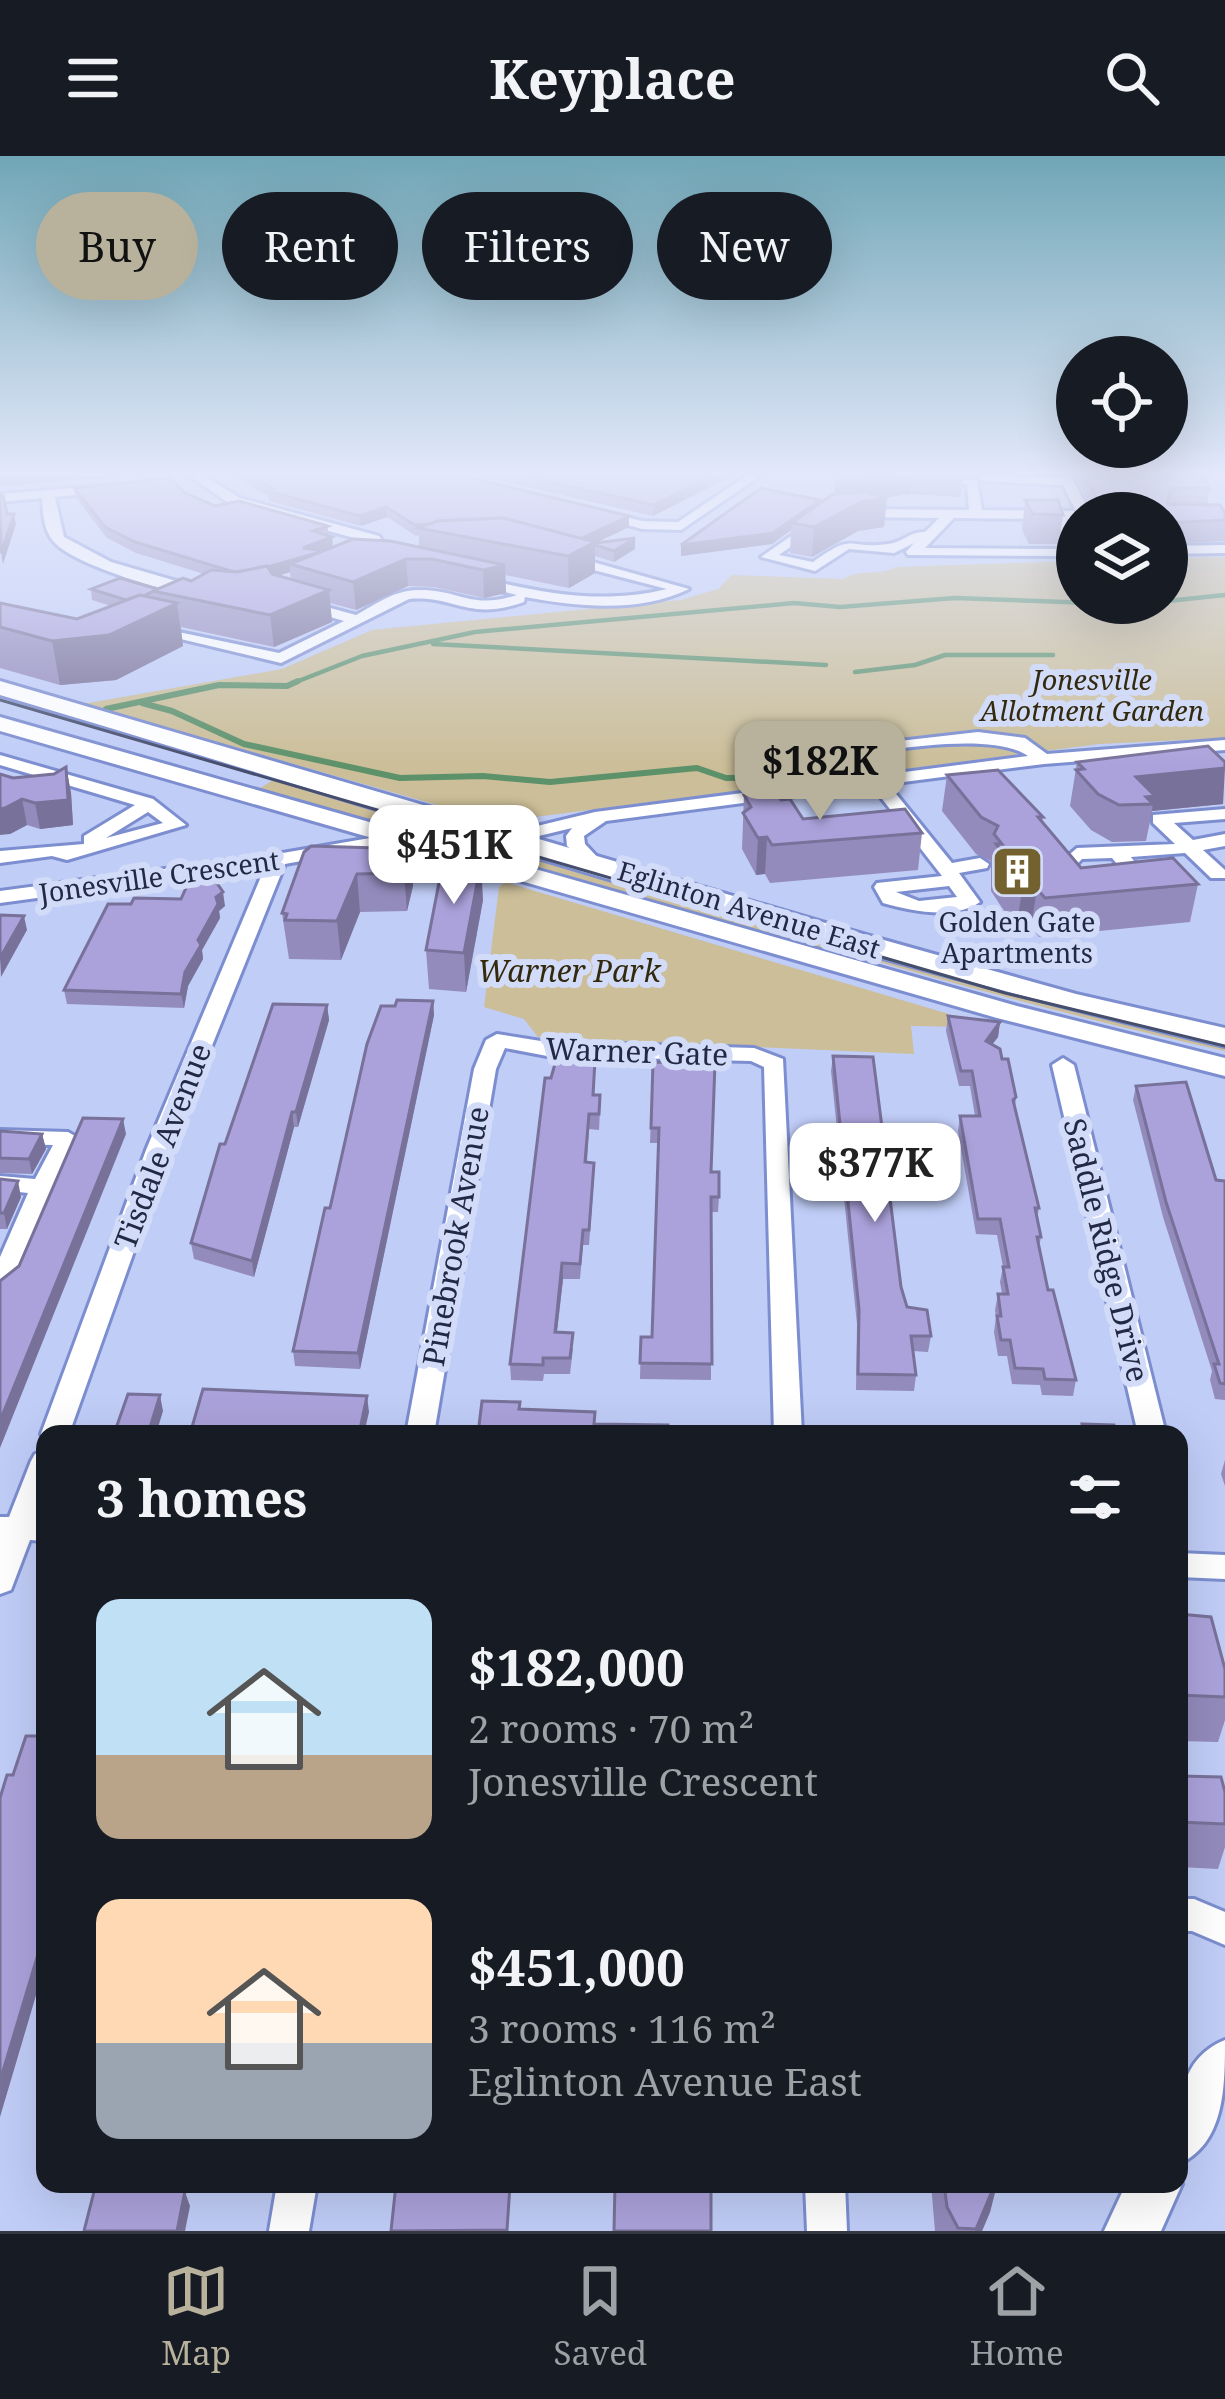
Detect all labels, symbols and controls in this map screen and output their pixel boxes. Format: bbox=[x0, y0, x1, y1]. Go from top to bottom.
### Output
text: Keyplace bbox=[489, 41, 736, 115]
icon: menu bbox=[60, 45, 126, 111]
icon: search bbox=[1099, 45, 1165, 111]
chip: Buy bbox=[36, 192, 198, 300]
chip: Rent bbox=[222, 192, 398, 300]
chip: Filters bbox=[422, 192, 633, 300]
chip: New bbox=[657, 192, 832, 300]
map controls bbox=[1056, 336, 1188, 624]
button: locate bbox=[1056, 336, 1188, 468]
button: layers bbox=[1056, 492, 1188, 624]
park label: Jonesville Allotment Garden bbox=[978, 661, 1204, 729]
pin: $182K bbox=[736, 721, 904, 823]
text: $182K bbox=[762, 733, 878, 786]
pin: $451K bbox=[370, 805, 538, 907]
text: $451K bbox=[396, 817, 512, 870]
street label: Jonesville Crescent bbox=[35, 841, 282, 911]
building icon: Golden Gate Apartments bbox=[989, 843, 1045, 899]
street label: Eglinton Avenue East bbox=[613, 851, 885, 967]
place label: Golden Gate Apartments bbox=[938, 903, 1096, 971]
park label: Warner Park bbox=[478, 950, 661, 991]
street label: Warner Gate bbox=[545, 1027, 729, 1075]
street label: Tisdale Avenue bbox=[104, 1037, 220, 1255]
street label: Pinebrook Avenue bbox=[412, 1103, 498, 1369]
street label: Saddle Ridge Drive bbox=[1054, 1114, 1160, 1386]
pin: $377K bbox=[791, 1123, 959, 1225]
text: $377K bbox=[817, 1135, 933, 1188]
text: 3 homes bbox=[96, 1462, 307, 1532]
icon: filters bbox=[1062, 1464, 1128, 1530]
text: $182,000 bbox=[468, 1631, 685, 1701]
icon: home bbox=[192, 1647, 336, 1791]
text: 2 rooms · 70 m² bbox=[468, 1701, 754, 1754]
text: Jonesville Crescent bbox=[468, 1754, 818, 1807]
text: $451,000 bbox=[468, 1931, 685, 2001]
icon: home bbox=[192, 1947, 336, 2091]
text: 3 rooms · 116 m² bbox=[468, 2001, 776, 2054]
text: Eglinton Avenue East bbox=[468, 2054, 862, 2107]
tab: Map bbox=[161, 2258, 231, 2375]
tab: Saved bbox=[554, 2258, 647, 2375]
tab: Home bbox=[970, 2258, 1064, 2375]

